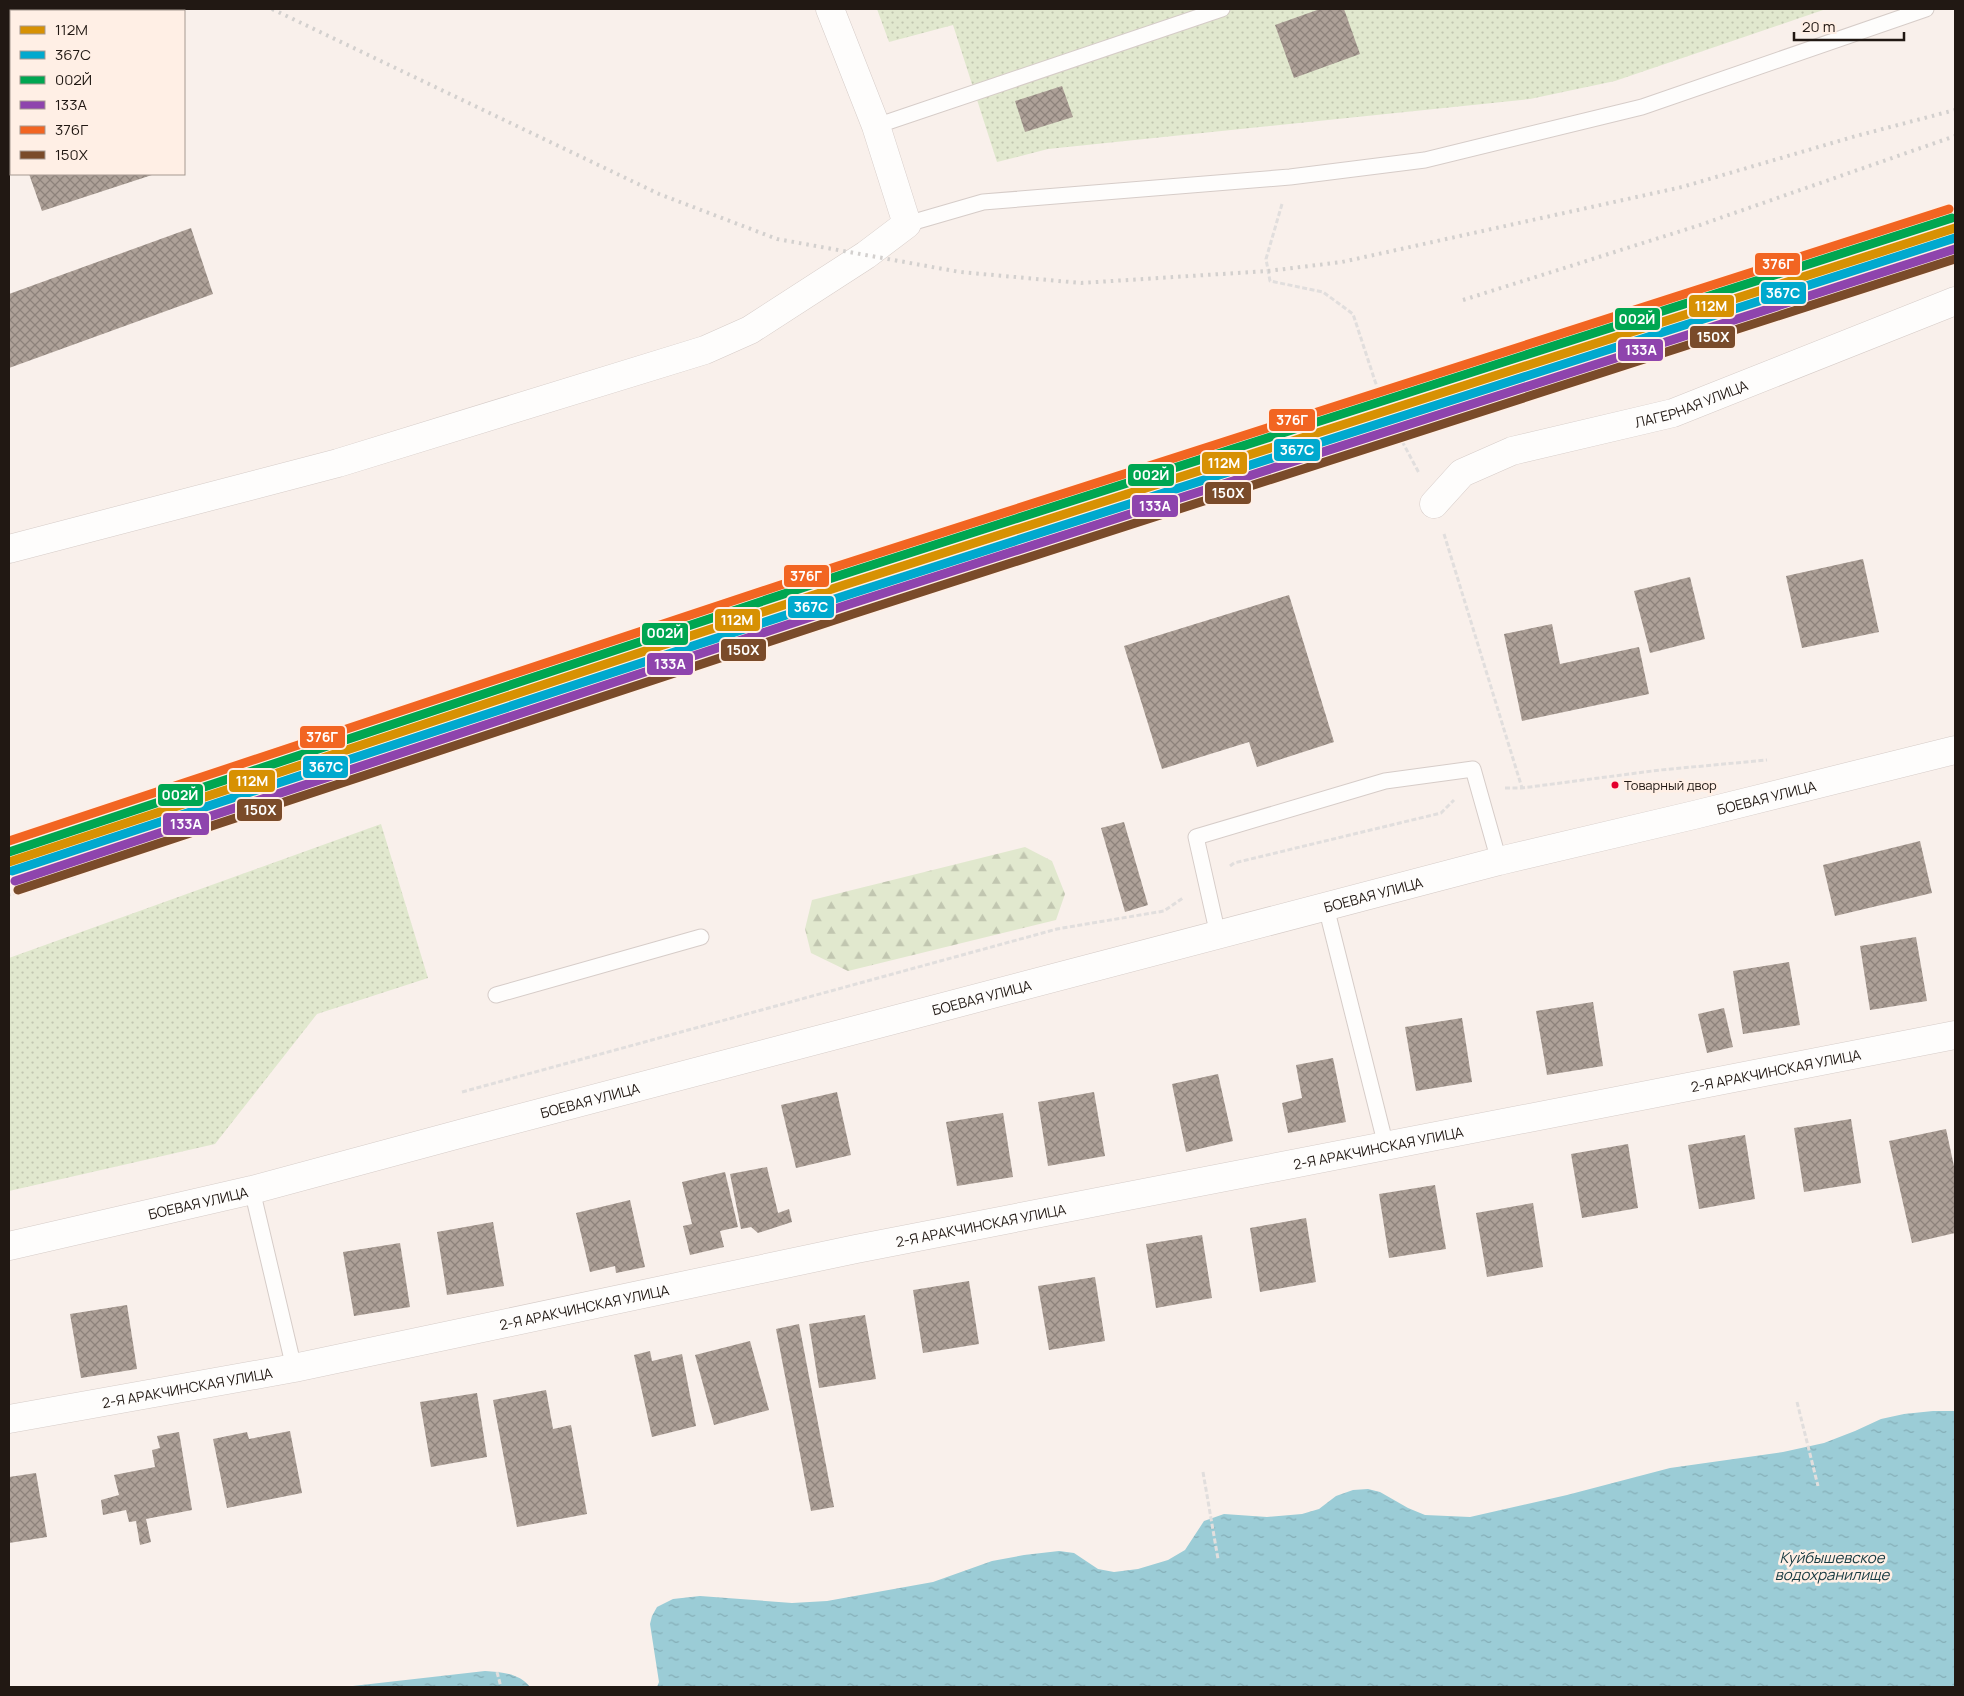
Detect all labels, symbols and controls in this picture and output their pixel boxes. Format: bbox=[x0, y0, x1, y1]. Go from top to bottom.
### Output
legend bbox=[10, 10, 185, 175]
scale bar bbox=[1794, 10, 1904, 42]
text: 20 m bbox=[1802, 16, 1835, 37]
text: 112М bbox=[55, 19, 88, 40]
text: 367С bbox=[55, 44, 91, 65]
text: 002Й bbox=[55, 69, 92, 90]
text: 133А bbox=[55, 94, 87, 115]
text: 376Г bbox=[55, 119, 88, 140]
text: 150Х bbox=[55, 144, 88, 165]
line badge: 376Г bbox=[1754, 252, 1801, 276]
text: 376Г bbox=[1762, 254, 1794, 273]
line badge: 367С bbox=[1760, 281, 1807, 305]
text: 367С bbox=[1766, 283, 1800, 302]
line badge: 112М bbox=[1688, 294, 1735, 318]
text: 112М bbox=[1695, 296, 1727, 315]
line badge: 002Й bbox=[1614, 307, 1661, 331]
text: 002Й bbox=[1619, 309, 1655, 328]
line badge: 150Х bbox=[1689, 325, 1736, 349]
text: 150Х bbox=[1697, 327, 1730, 346]
line badge: 133А bbox=[1617, 338, 1664, 362]
text: 133А bbox=[1625, 340, 1658, 359]
street label: ЛАГЕРНАЯ УЛИЦА bbox=[1633, 375, 1751, 431]
line badge: 376Г bbox=[1268, 408, 1316, 432]
text: 376Г bbox=[1276, 410, 1308, 429]
line badge: 367С bbox=[1273, 438, 1321, 462]
text: 367С bbox=[1280, 440, 1314, 459]
line badge: 112М bbox=[1201, 451, 1248, 475]
text: 112М bbox=[1208, 453, 1240, 472]
line badge: 002Й bbox=[1127, 463, 1175, 487]
text: 002Й bbox=[1133, 465, 1169, 484]
line badge: 150Х bbox=[1204, 481, 1252, 505]
text: 150Х bbox=[1212, 483, 1245, 502]
line badge: 133А bbox=[1131, 494, 1179, 518]
text: 133А bbox=[1139, 496, 1172, 515]
line badge: 376Г bbox=[783, 564, 830, 588]
text: 376Г bbox=[790, 566, 822, 585]
line badge: 367С bbox=[787, 595, 835, 619]
text: 367С bbox=[794, 597, 828, 616]
line badge: 112М bbox=[714, 608, 761, 632]
text: 112М bbox=[721, 610, 753, 629]
line badge: 002Й bbox=[641, 622, 689, 646]
text: 002Й bbox=[647, 623, 683, 642]
line badge: 150Х bbox=[720, 638, 767, 662]
text: 150Х bbox=[727, 640, 760, 659]
line badge: 133А bbox=[646, 652, 694, 676]
text: 133А bbox=[654, 654, 687, 673]
line badge: 376Г bbox=[299, 725, 346, 749]
text: 376Г bbox=[306, 727, 338, 746]
line badge: 367С bbox=[302, 755, 349, 779]
text: 367С bbox=[309, 757, 343, 776]
line badge: 112М bbox=[228, 769, 276, 793]
text: 112М bbox=[236, 771, 268, 790]
street label: БОЕВАЯ УЛИЦА bbox=[1715, 775, 1818, 818]
place label: Товарный двор bbox=[1624, 776, 1717, 794]
marker: Товарный двор bbox=[1610, 780, 1620, 790]
line badge: 002Й bbox=[157, 783, 204, 807]
text: 002Й bbox=[162, 785, 198, 804]
line badge: 150Х bbox=[236, 798, 283, 822]
text: 150Х bbox=[244, 800, 277, 819]
line badge: 133А bbox=[162, 812, 210, 836]
text: 133А bbox=[170, 814, 203, 833]
street label: БОЕВАЯ УЛИЦА bbox=[1322, 872, 1425, 916]
street label: БОЕВАЯ УЛИЦА bbox=[930, 975, 1033, 1019]
street label: 2-Я АРАКЧИНСКАЯ УЛИЦА bbox=[1689, 1044, 1863, 1096]
street label: БОЕВАЯ УЛИЦА bbox=[538, 1078, 642, 1122]
street label: 2-Я АРАКЧИНСКАЯ УЛИЦА bbox=[1292, 1121, 1465, 1173]
street label: БОЕВАЯ УЛИЦА bbox=[146, 1182, 250, 1223]
street label: 2-Я АРАКЧИНСКАЯ УЛИЦА bbox=[894, 1199, 1067, 1251]
street label: 2-Я АРАКЧИНСКАЯ УЛИЦА bbox=[497, 1279, 671, 1334]
street label: 2-Я АРАКЧИНСКАЯ УЛИЦА bbox=[100, 1363, 274, 1412]
water label: Куйбышевское водохранилище bbox=[1775, 1547, 1891, 1585]

